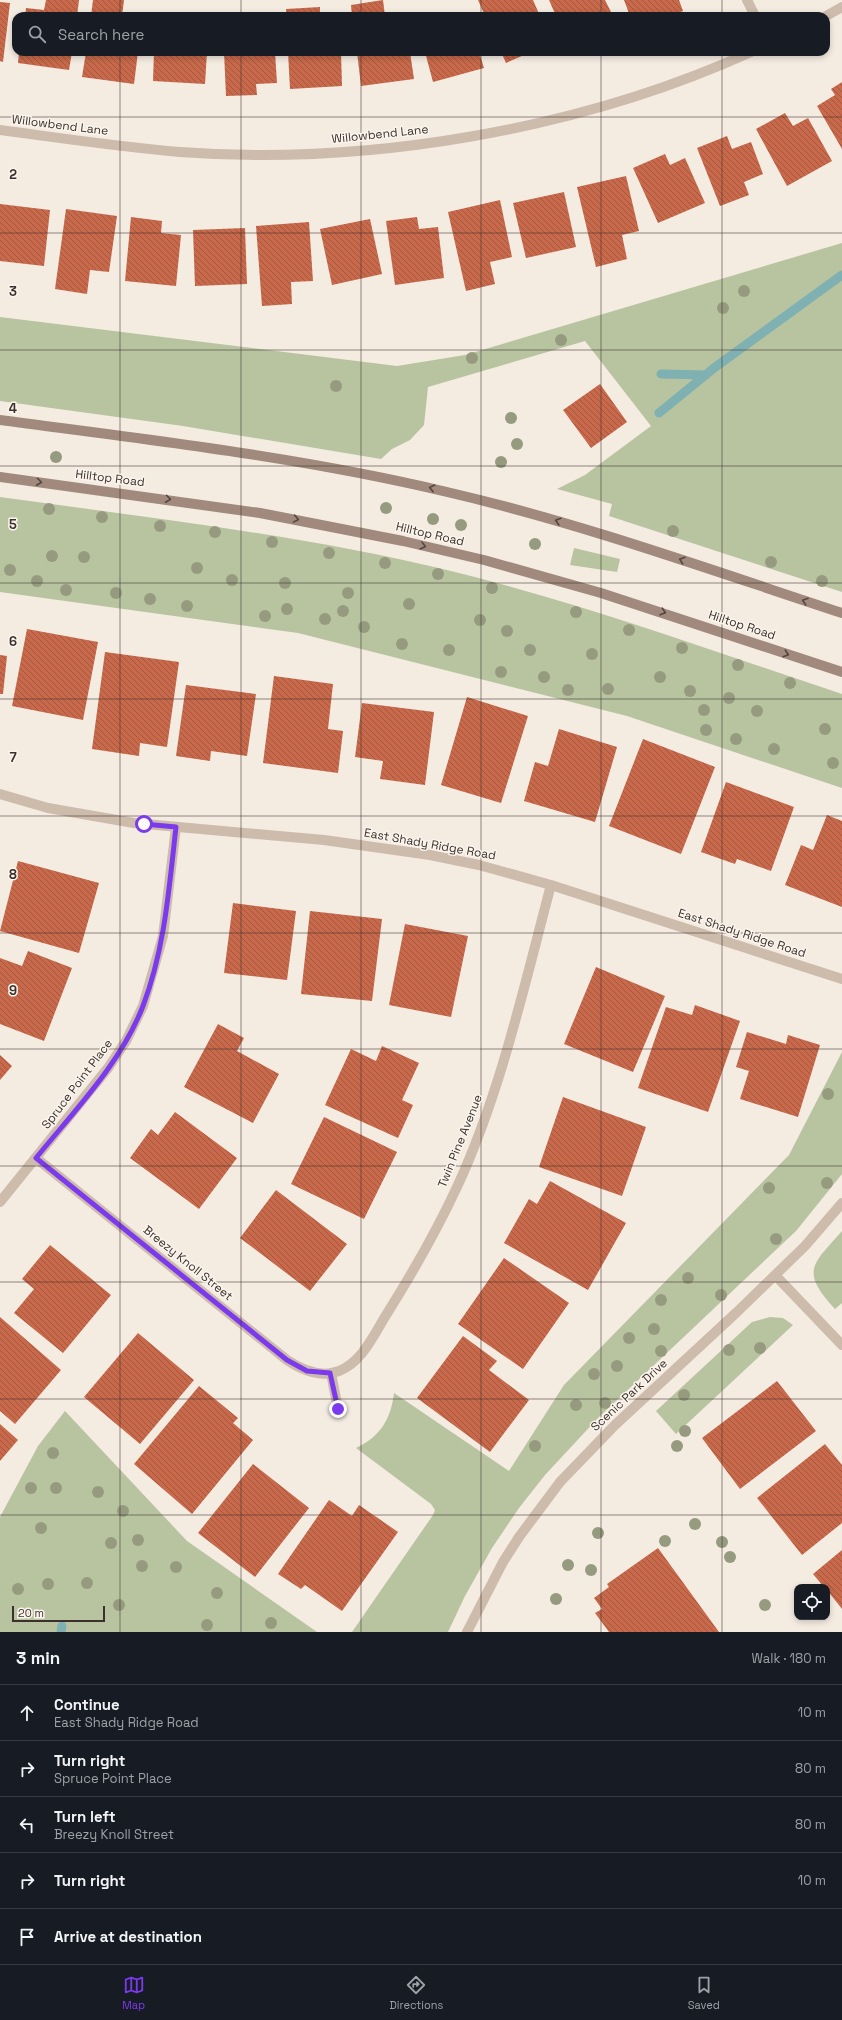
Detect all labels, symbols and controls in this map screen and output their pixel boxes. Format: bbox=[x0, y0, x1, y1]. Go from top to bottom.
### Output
search box bbox=[12, 12, 830, 56]
icon: search bbox=[26, 23, 48, 45]
text: Search here bbox=[58, 25, 144, 44]
street label: Willowbend Lane bbox=[11, 111, 109, 139]
street label: Willowbend Lane bbox=[331, 121, 429, 147]
text: 2 bbox=[9, 166, 17, 183]
text: 3 bbox=[9, 283, 17, 300]
text: 4 bbox=[9, 400, 17, 417]
street label: Hilltop Road bbox=[74, 466, 146, 490]
one-way arrow bbox=[36, 477, 42, 486]
one-way arrow bbox=[429, 485, 435, 493]
one-way arrow bbox=[165, 494, 171, 503]
one-way arrow bbox=[293, 514, 299, 523]
text: 5 bbox=[9, 516, 17, 533]
one-way arrow bbox=[554, 517, 561, 526]
street label: Hilltop Road bbox=[394, 518, 466, 550]
one-way arrow bbox=[420, 541, 426, 549]
one-way arrow bbox=[678, 556, 685, 565]
one-way arrow bbox=[802, 597, 809, 606]
street label: Hilltop Road bbox=[706, 607, 778, 643]
one-way arrow bbox=[659, 608, 666, 616]
text: 6 bbox=[9, 633, 17, 650]
one-way arrow bbox=[782, 649, 789, 657]
text: 7 bbox=[9, 749, 17, 766]
route start bbox=[135, 815, 153, 833]
street label: East Shady Ridge Road bbox=[363, 825, 497, 863]
text: 8 bbox=[9, 866, 17, 883]
street label: East Shady Ridge Road bbox=[676, 905, 808, 961]
text: 9 bbox=[9, 982, 17, 999]
street label: Spruce Point Place bbox=[38, 1036, 116, 1132]
street label: Twin Pine Avenue bbox=[434, 1092, 486, 1190]
street label: Breezy Knoll Street bbox=[140, 1222, 236, 1304]
street label: Scenic Park Drive bbox=[587, 1355, 671, 1435]
route end bbox=[329, 1400, 347, 1418]
map controls bbox=[794, 1584, 830, 1620]
button: locate bbox=[794, 1584, 830, 1620]
scale bar bbox=[12, 1604, 105, 1623]
text: 20 m bbox=[18, 1606, 44, 1620]
text: 3 min bbox=[16, 1647, 60, 1669]
text: Walk · 180 m bbox=[752, 1650, 826, 1667]
text: Continue bbox=[54, 1695, 120, 1714]
icon: ahead bbox=[16, 1702, 38, 1724]
text: 10 m bbox=[798, 1704, 826, 1721]
text: East Shady Ridge Road bbox=[54, 1714, 199, 1731]
text: Turn right bbox=[54, 1751, 125, 1770]
icon: right bbox=[16, 1758, 38, 1780]
text: 80 m bbox=[795, 1760, 826, 1777]
text: Spruce Point Place bbox=[54, 1770, 172, 1787]
text: Turn left bbox=[54, 1807, 116, 1826]
icon: left bbox=[16, 1814, 38, 1836]
text: 80 m bbox=[795, 1816, 826, 1833]
text: Breezy Knoll Street bbox=[54, 1826, 174, 1843]
icon: right bbox=[16, 1870, 38, 1892]
text: Turn right bbox=[54, 1871, 125, 1890]
text: 10 m bbox=[798, 1872, 826, 1889]
icon: arrive bbox=[16, 1926, 38, 1948]
text: Arrive at destination bbox=[54, 1927, 202, 1946]
tab: Map bbox=[122, 1974, 145, 2012]
tab: Directions bbox=[389, 1974, 443, 2012]
tab: Saved bbox=[688, 1974, 720, 2012]

